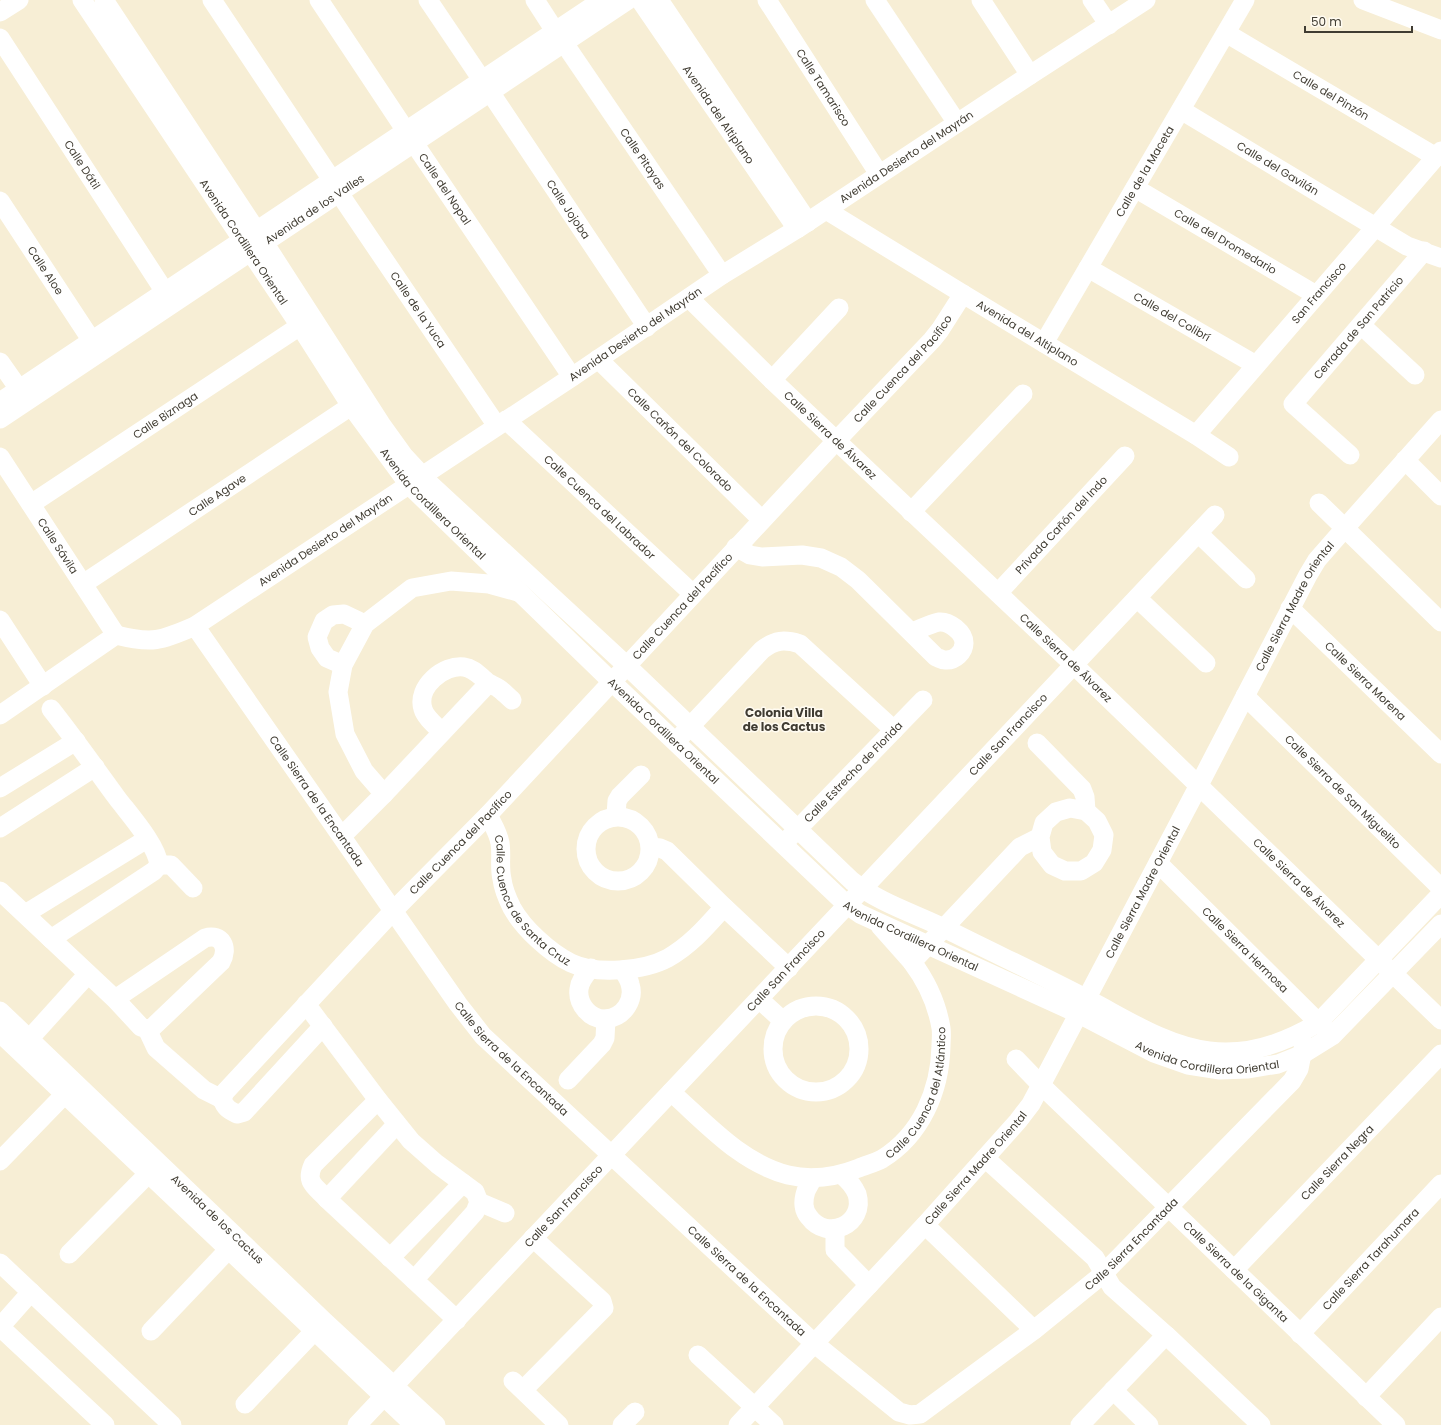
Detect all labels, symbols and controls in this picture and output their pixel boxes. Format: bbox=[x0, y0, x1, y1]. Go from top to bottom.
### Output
scale bar bbox=[1305, 8, 1412, 34]
text: 50 m bbox=[1311, 13, 1342, 30]
street label: Calle Tamarisco bbox=[792, 45, 854, 129]
street label: Avenida del Altiplano bbox=[679, 62, 758, 167]
street label: Calle del Pinzón bbox=[1290, 66, 1372, 124]
street label: Avenida Desierto del Mayrán bbox=[836, 107, 976, 207]
street label: Calle de la Maceta bbox=[1112, 123, 1178, 220]
street label: Calle Pitayas bbox=[616, 125, 670, 193]
street label: Calle Dátil bbox=[60, 137, 104, 192]
street label: Calle del Gavilán bbox=[1234, 137, 1322, 199]
street label: Calle del Nopal bbox=[415, 150, 475, 228]
street label: Avenida de los Valles bbox=[262, 170, 368, 248]
street label: Avenida Cordillera Oriental bbox=[196, 176, 292, 308]
street label: Calle Jojoba bbox=[543, 176, 594, 242]
street label: Calle del Dromedario bbox=[1171, 205, 1280, 278]
street label: Calle Aloe bbox=[24, 243, 68, 298]
street label: San Francisco bbox=[1288, 258, 1350, 327]
street label: Calle de la Yuca bbox=[387, 268, 450, 351]
street label: Cerrada de San Patricio bbox=[1310, 273, 1407, 383]
street label: Avenida Desierto del Mayrán bbox=[565, 283, 705, 385]
street label: Calle del Colibrí bbox=[1131, 288, 1214, 345]
street label: Avenida del Altiplano bbox=[973, 296, 1081, 370]
street label: Calle Cuenca del Pacífico bbox=[850, 312, 956, 426]
street label: Calle Cañón del Colorado bbox=[624, 384, 736, 495]
street label: Calle Sierra de Álvarez bbox=[780, 387, 881, 483]
street label: Calle Biznaga bbox=[130, 388, 201, 443]
street label: Avenida Cordillera Oriental bbox=[376, 445, 489, 563]
street label: Calle Cuenca del Labrador bbox=[540, 451, 659, 563]
street label: Calle Agave bbox=[185, 470, 249, 520]
street label: Privada Cañón del Indo bbox=[1012, 472, 1111, 577]
street label: Avenida Desierto del Mayrán bbox=[255, 490, 395, 590]
street label: Calle Sávila bbox=[34, 515, 82, 577]
street label: Calle Sierra Madre Oriental bbox=[1251, 538, 1338, 674]
street label: Calle Cuenca del Pacífico bbox=[629, 549, 736, 663]
street label: Calle Sierra de Álvarez bbox=[1016, 610, 1116, 706]
street label: Calle Sierra Morena bbox=[1321, 638, 1410, 724]
street label: Avenida Cordillera Oriental bbox=[604, 674, 723, 788]
street label: Calle San Francisco bbox=[965, 690, 1051, 779]
district label: Colonia Villa de los Cactus bbox=[743, 704, 826, 735]
street label: Calle Estrecho de Florida bbox=[800, 718, 906, 826]
street label: Calle Sierra de San Miguelito bbox=[1281, 731, 1404, 852]
street label: Calle Sierra de la Encantada bbox=[265, 732, 368, 870]
street label: Calle Cuenca del Pacífico bbox=[406, 786, 515, 898]
street label: Calle Sierra Madre Oriental bbox=[1101, 823, 1184, 961]
street label: Calle Cuenca de Santa Cruz bbox=[490, 833, 573, 969]
street label: Calle Sierra de Álvarez bbox=[1249, 834, 1349, 931]
street label: Avenida Cordillera Oriental bbox=[840, 897, 981, 975]
street label: Calle Sierra Hermosa bbox=[1198, 903, 1292, 996]
street label: Calle San Francisco bbox=[743, 925, 829, 1015]
street label: Calle Sierra de la Encantada bbox=[451, 998, 572, 1119]
street label: Calle Cuenca del Atlántico bbox=[882, 1026, 950, 1162]
street label: Avenida Cordillera Oriental bbox=[1133, 1037, 1280, 1078]
street label: Calle Sierra Madre Oriental bbox=[921, 1108, 1031, 1229]
street label: Calle Sierra Negra bbox=[1297, 1121, 1377, 1204]
street label: Calle San Francisco bbox=[521, 1161, 606, 1251]
street label: Avenida de los Cactus bbox=[167, 1171, 268, 1268]
street label: Calle Sierra Encantada bbox=[1081, 1194, 1181, 1294]
street label: Calle Sierra Tarahumara bbox=[1318, 1204, 1423, 1314]
street label: Calle Sierra de la Giganta bbox=[1180, 1217, 1292, 1326]
street label: Calle Sierra de la Encantada bbox=[684, 1222, 810, 1340]

